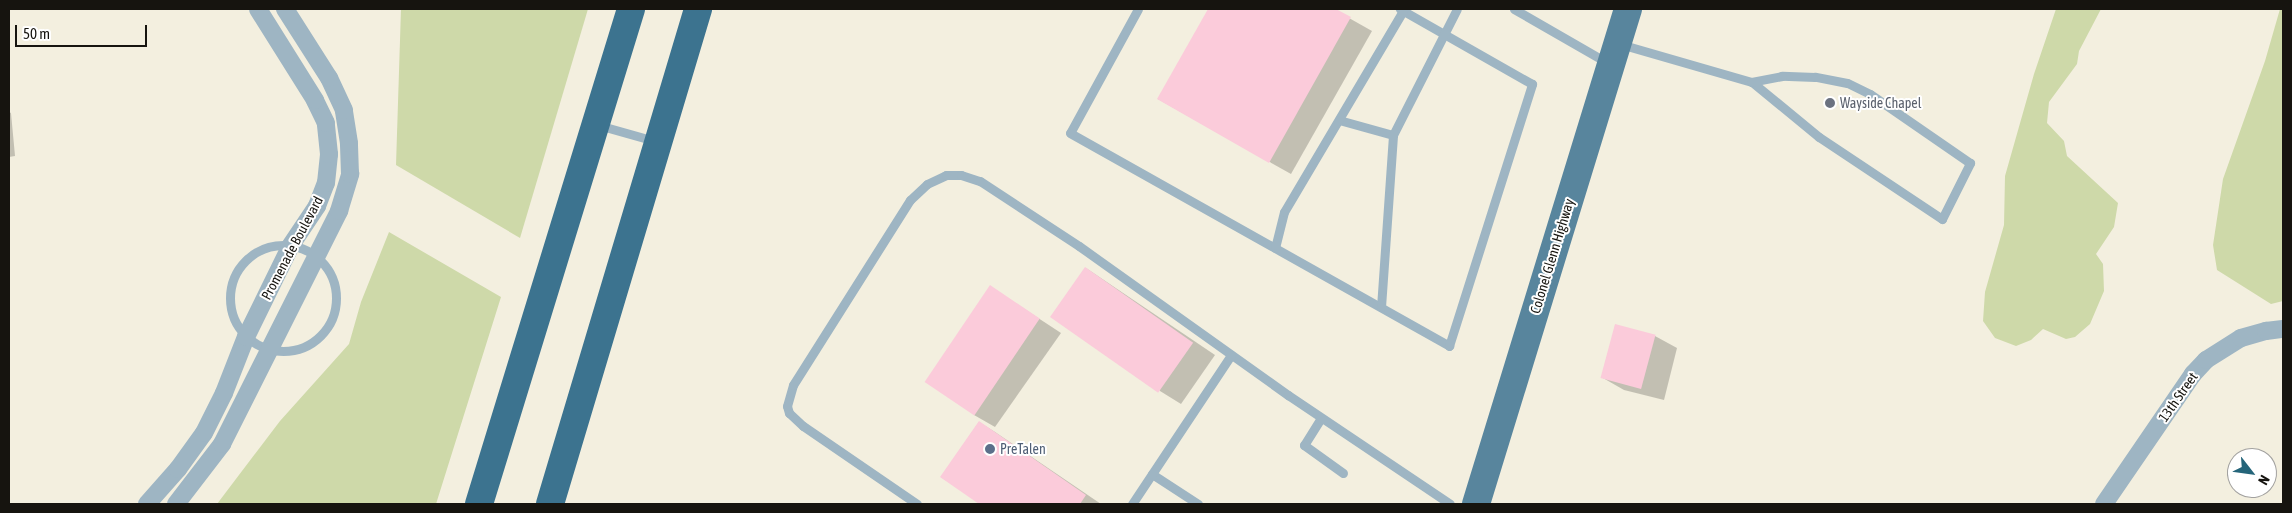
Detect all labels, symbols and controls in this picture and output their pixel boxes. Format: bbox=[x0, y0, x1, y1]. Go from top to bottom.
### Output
scale bar bbox=[18, 15, 150, 47]
text: 50 m bbox=[23, 25, 50, 42]
place label: Wayside Chapel bbox=[1840, 95, 1921, 111]
marker: Wayside Chapel bbox=[1824, 97, 1836, 109]
street label: Promenade Boulevard bbox=[258, 193, 326, 303]
street label: Colonel Glenn Highway bbox=[1527, 196, 1577, 316]
street label: 13th Street bbox=[2155, 369, 2201, 425]
place label: PreTalen bbox=[1000, 441, 1046, 457]
marker: PreTalen bbox=[984, 443, 996, 455]
north arrow bbox=[2227, 448, 2277, 498]
text: N bbox=[2255, 472, 2273, 488]

